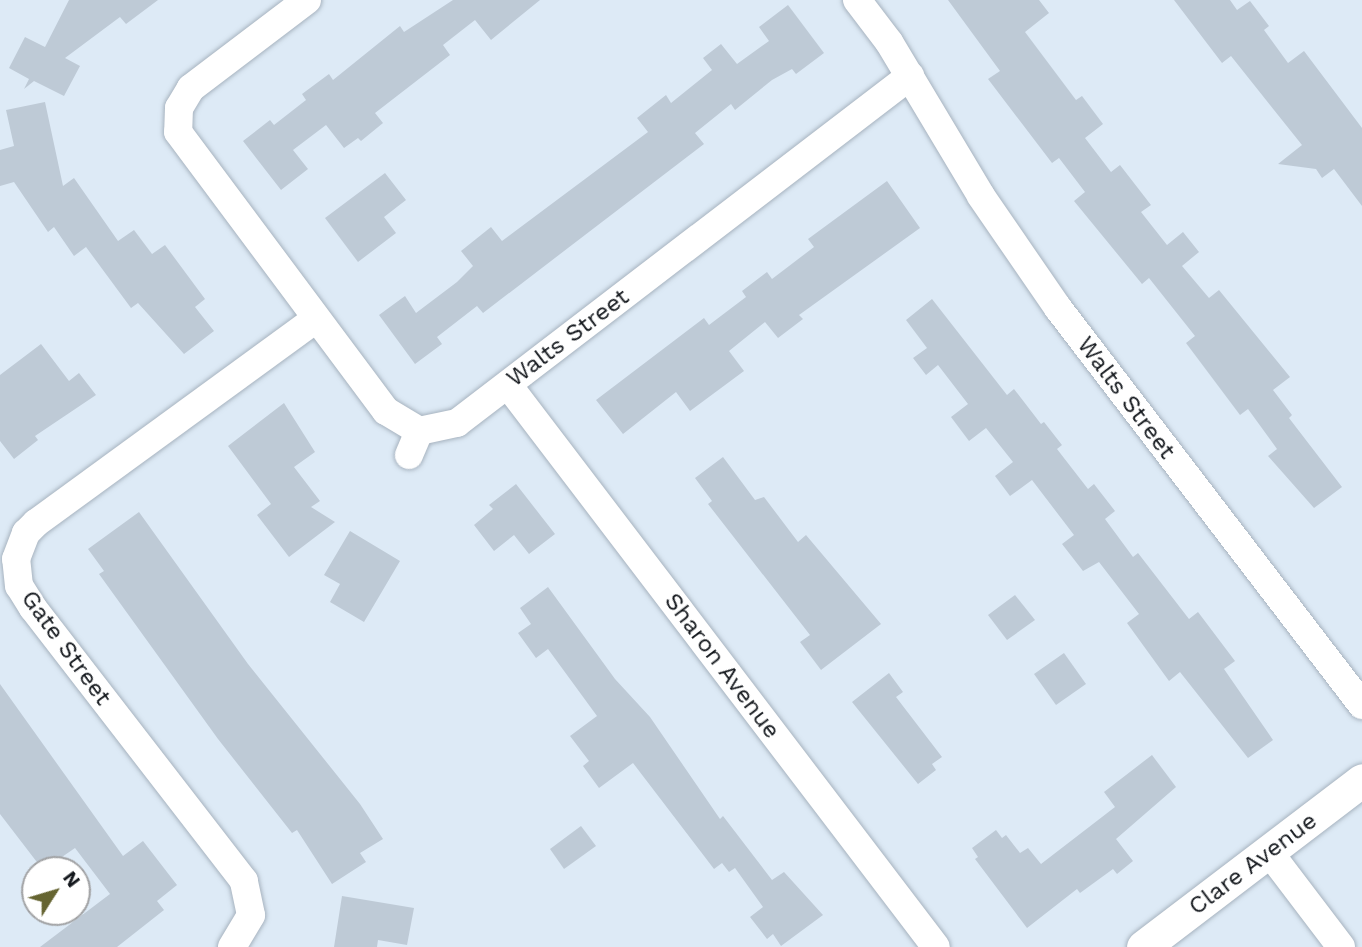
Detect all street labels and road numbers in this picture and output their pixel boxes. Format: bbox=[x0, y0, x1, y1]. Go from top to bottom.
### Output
street label: Walts Street bbox=[501, 283, 635, 393]
street label: Walts Street bbox=[1071, 331, 1181, 465]
street label: Gate Street bbox=[15, 585, 117, 711]
street label: Sharon Avenue bbox=[658, 587, 786, 745]
street label: Clare Avenue bbox=[1183, 806, 1323, 922]

